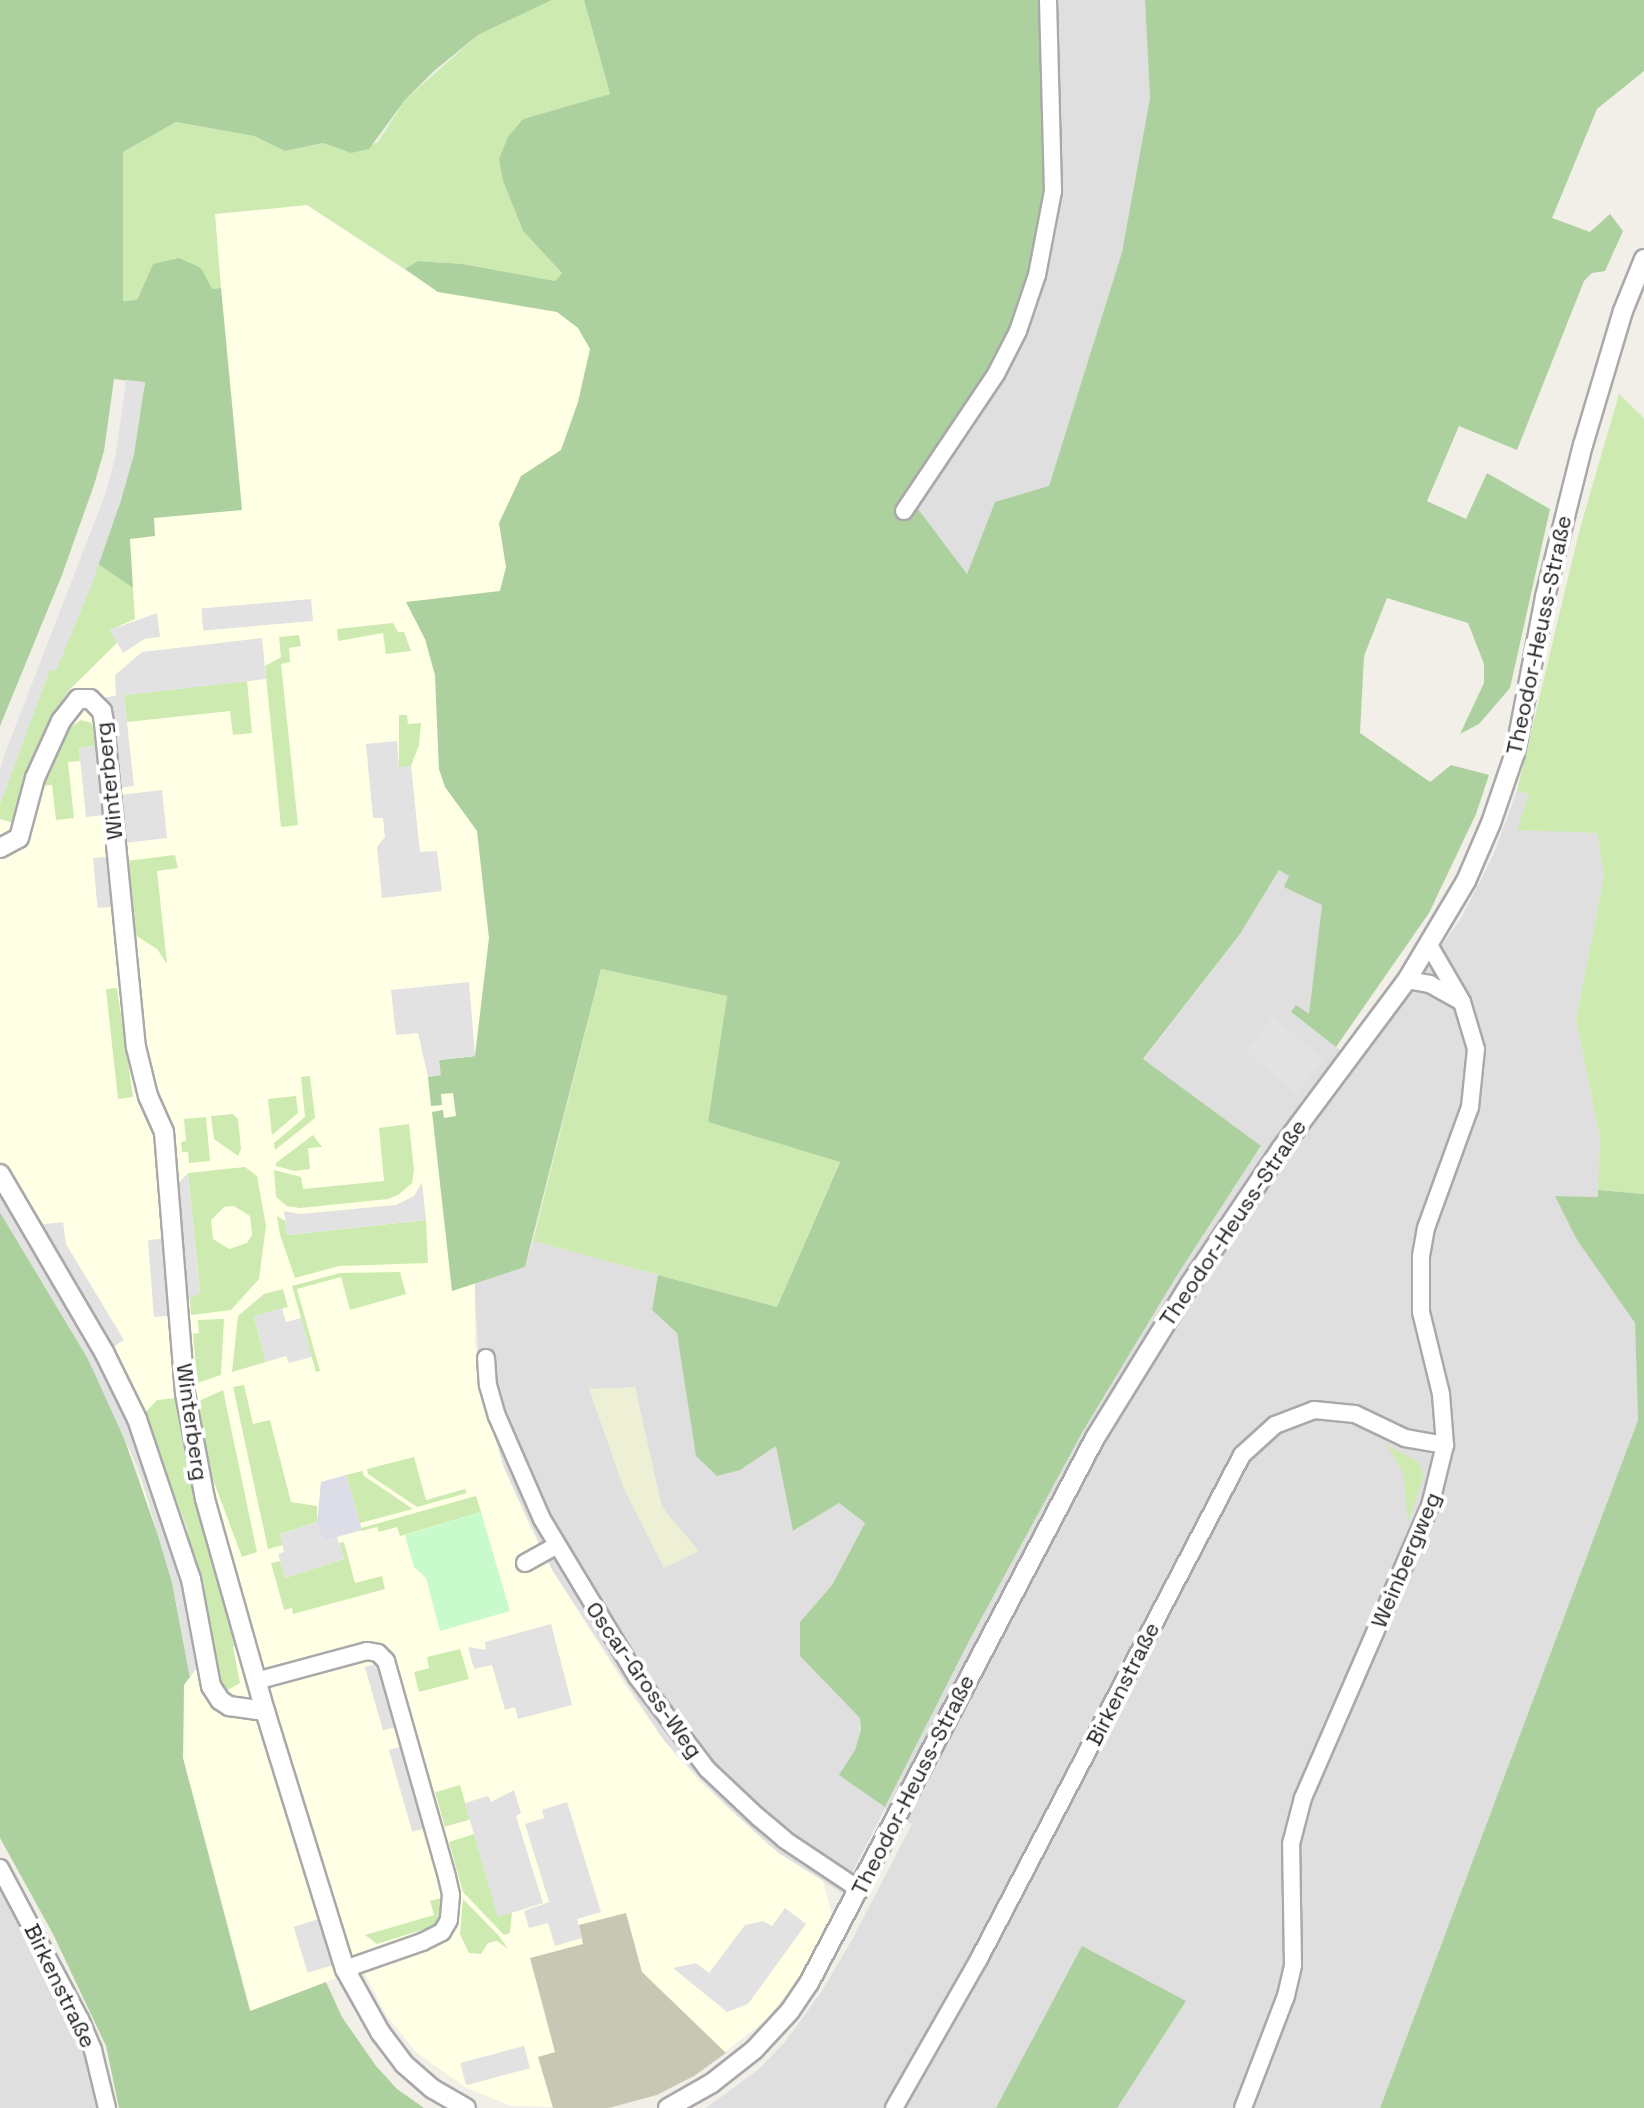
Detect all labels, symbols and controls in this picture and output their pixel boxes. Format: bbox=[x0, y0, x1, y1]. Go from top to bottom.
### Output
street label: Theodor-Heuss-Straße bbox=[1501, 513, 1577, 757]
street label: Winterberg bbox=[90, 721, 128, 841]
street label: Theodor-Heuss-Straße bbox=[1154, 1115, 1312, 1331]
street label: Winterberg bbox=[171, 1362, 213, 1482]
street label: Weinbergweg bbox=[1366, 1488, 1446, 1632]
street label: Oscar-Gross-Weg bbox=[580, 1597, 708, 1763]
street label: Birkenstraße bbox=[1081, 1618, 1165, 1750]
street label: Theodor-Heuss-Straße bbox=[846, 1670, 980, 1900]
street label: Birkenstraße bbox=[19, 1920, 101, 2052]

